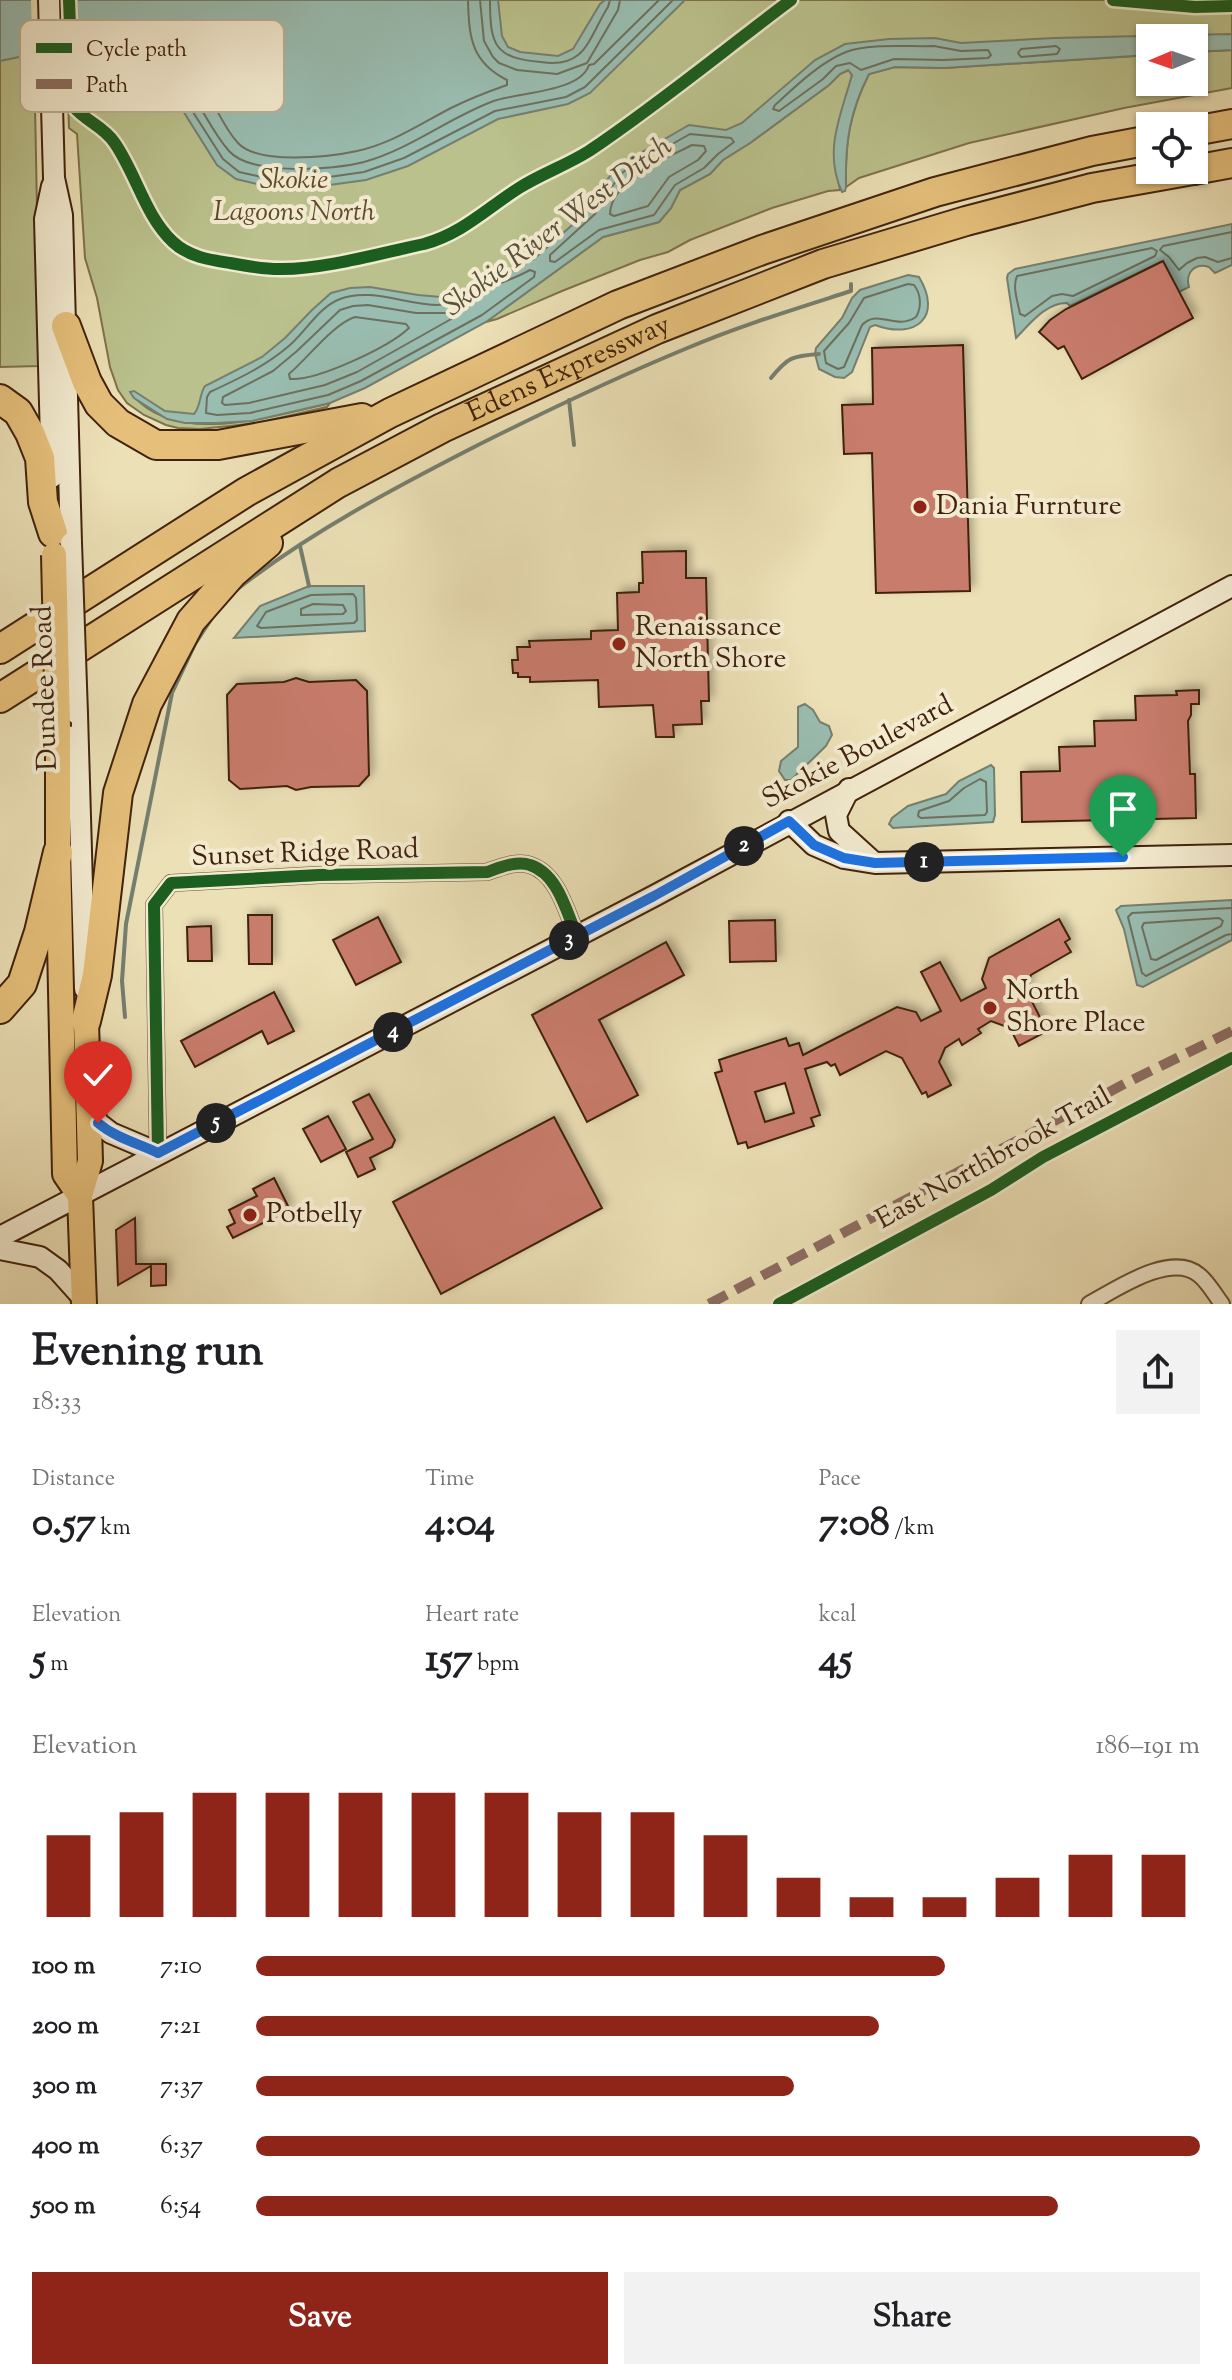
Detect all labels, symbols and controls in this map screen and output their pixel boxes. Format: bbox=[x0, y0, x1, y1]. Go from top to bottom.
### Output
legend bbox=[20, 20, 284, 112]
north arrow bbox=[1136, 24, 1208, 96]
map controls bbox=[1136, 24, 1208, 184]
text: Cycle path bbox=[86, 35, 187, 67]
text: Path bbox=[86, 71, 129, 103]
button: locate bbox=[1136, 112, 1208, 184]
water label: Skokie River West Ditch bbox=[434, 126, 682, 328]
park label: Skokie Lagoons North bbox=[213, 161, 375, 233]
street label: Edens Expressway bbox=[461, 306, 676, 434]
place label: Dania Furnture bbox=[936, 487, 1122, 527]
marker: Dania Furnture bbox=[911, 498, 929, 516]
street label: Dundee Road bbox=[23, 605, 69, 771]
place label: Renaissance North Shore bbox=[635, 608, 786, 680]
marker: Renaissance North Shore bbox=[610, 635, 628, 653]
street label: Skokie Boulevard bbox=[755, 686, 961, 820]
pin bbox=[1089, 775, 1157, 857]
icon: arrive bbox=[1101, 787, 1145, 831]
pin: 2 bbox=[724, 826, 764, 866]
street label: Sunset Ridge Road bbox=[190, 830, 420, 878]
text: 2 bbox=[739, 830, 749, 862]
pin: 1 bbox=[904, 842, 944, 882]
text: 1 bbox=[920, 846, 928, 878]
pin: 3 bbox=[549, 920, 589, 960]
text: 3 bbox=[565, 924, 573, 956]
place label: North Shore Place bbox=[1006, 972, 1146, 1044]
marker: North Shore Place bbox=[981, 999, 999, 1017]
pin: 4 bbox=[373, 1012, 413, 1052]
text: 4 bbox=[387, 1016, 399, 1048]
pin bbox=[64, 1041, 132, 1123]
icon: check bbox=[76, 1053, 120, 1097]
street label: East Northbrook Trail bbox=[869, 1077, 1119, 1240]
pin: 5 bbox=[196, 1103, 236, 1143]
text: 5 bbox=[212, 1107, 220, 1139]
place label: Potbelly bbox=[266, 1195, 363, 1235]
marker: Potbelly bbox=[241, 1206, 259, 1224]
text: Evening run bbox=[32, 1322, 264, 1385]
button: share bbox=[1116, 1330, 1200, 1414]
text: 18:33 bbox=[32, 1384, 82, 1421]
text: Distance bbox=[32, 1464, 115, 1496]
text: Time bbox=[425, 1464, 474, 1496]
text: Pace bbox=[819, 1464, 861, 1496]
text: 0.57 bbox=[32, 1496, 96, 1553]
text: 4:04 bbox=[425, 1496, 495, 1553]
text: 7:08 bbox=[819, 1496, 890, 1553]
text: km bbox=[96, 1513, 131, 1545]
text: /km bbox=[890, 1513, 934, 1545]
text: Elevation bbox=[32, 1600, 121, 1632]
text: Heart rate bbox=[425, 1600, 519, 1632]
text: kcal bbox=[819, 1600, 856, 1632]
text: 5 bbox=[32, 1632, 46, 1689]
text: 157 bbox=[425, 1632, 473, 1689]
text: 45 bbox=[819, 1632, 853, 1689]
text: m bbox=[46, 1649, 69, 1681]
text: bpm bbox=[473, 1649, 520, 1681]
text: Elevation bbox=[32, 1728, 137, 1765]
text: 186–191 m bbox=[1095, 1728, 1200, 1765]
text: 100 m bbox=[32, 1948, 95, 1985]
text: 7:10 bbox=[160, 1948, 202, 1985]
text: 200 m bbox=[32, 2008, 99, 2045]
text: 7:21 bbox=[160, 2008, 201, 2045]
text: 300 m bbox=[32, 2068, 97, 2105]
text: 7:37 bbox=[160, 2068, 203, 2105]
text: 400 m bbox=[32, 2128, 99, 2165]
text: 6:37 bbox=[160, 2128, 203, 2165]
text: 500 m bbox=[32, 2188, 95, 2225]
text: 6:54 bbox=[160, 2188, 201, 2225]
button: Save bbox=[32, 2272, 608, 2364]
button: Share bbox=[624, 2272, 1200, 2364]

